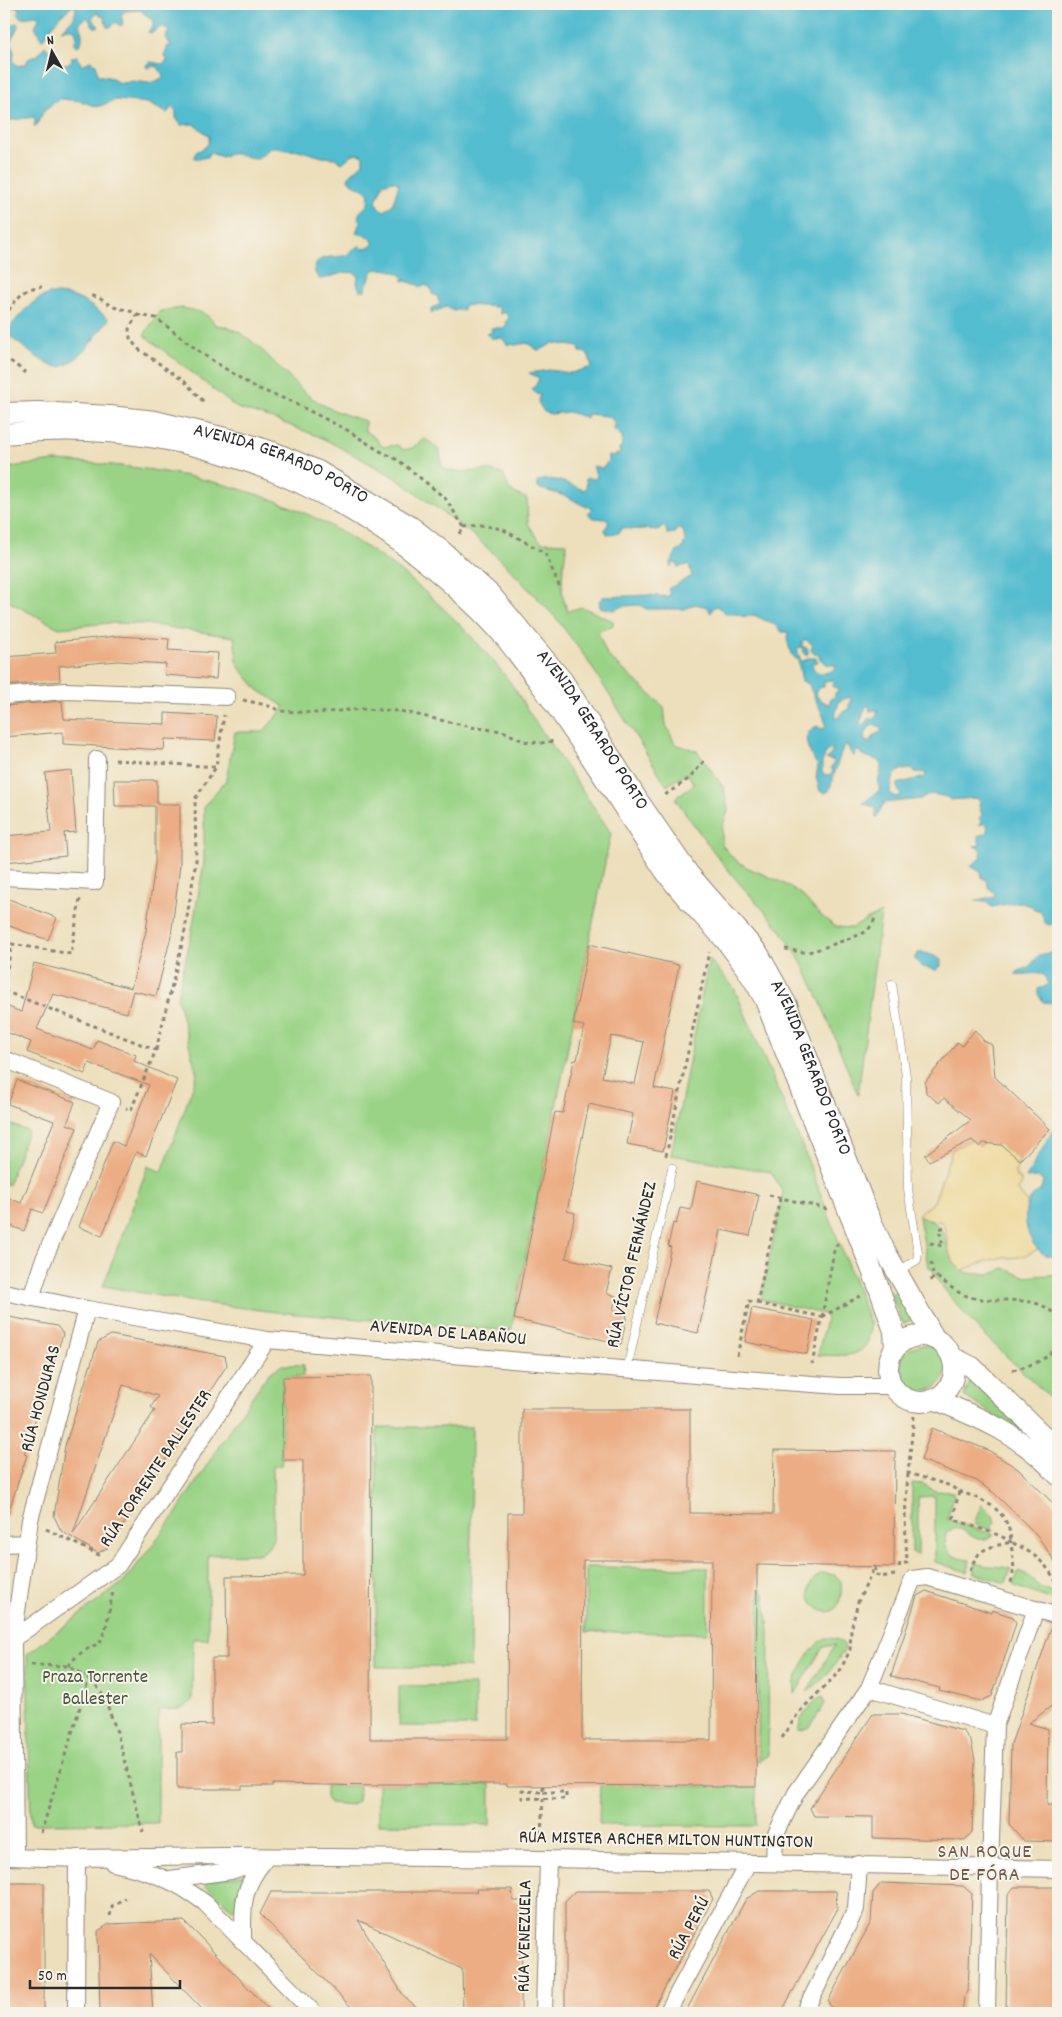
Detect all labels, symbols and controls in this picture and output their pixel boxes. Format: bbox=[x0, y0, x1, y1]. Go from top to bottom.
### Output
north arrow bbox=[28, 28, 78, 78]
text: N bbox=[46, 31, 55, 51]
street label: AVENIDA GERARDO PORTO bbox=[191, 417, 373, 512]
street label: AVENIDA GERARDO PORTO bbox=[529, 644, 655, 816]
street label: AVENIDA GERARDO PORTO bbox=[762, 975, 858, 1160]
street label: RÚA VÍCTOR FERNÁNDEZ bbox=[601, 1178, 665, 1351]
street label: AVENIDA DE LABAÑOU bbox=[369, 1314, 527, 1354]
street label: RÚA HONDURAS bbox=[15, 1343, 69, 1455]
street label: RÚA TORRENTE BALLESTER bbox=[94, 1385, 220, 1553]
park label: Praza Torrente Ballester bbox=[42, 1665, 148, 1714]
street label: RÚA MISTER ARCHER MILTON HUNTINGTON bbox=[519, 1825, 813, 1857]
district label: SAN ROQUE DE FÓRA bbox=[938, 1839, 1032, 1890]
street label: RÚA VENEZUELA bbox=[512, 1879, 540, 1993]
street label: RÚA PERÚ bbox=[662, 1893, 718, 1965]
scale bar bbox=[30, 1957, 180, 1989]
text: 50 m bbox=[38, 1966, 67, 1988]

